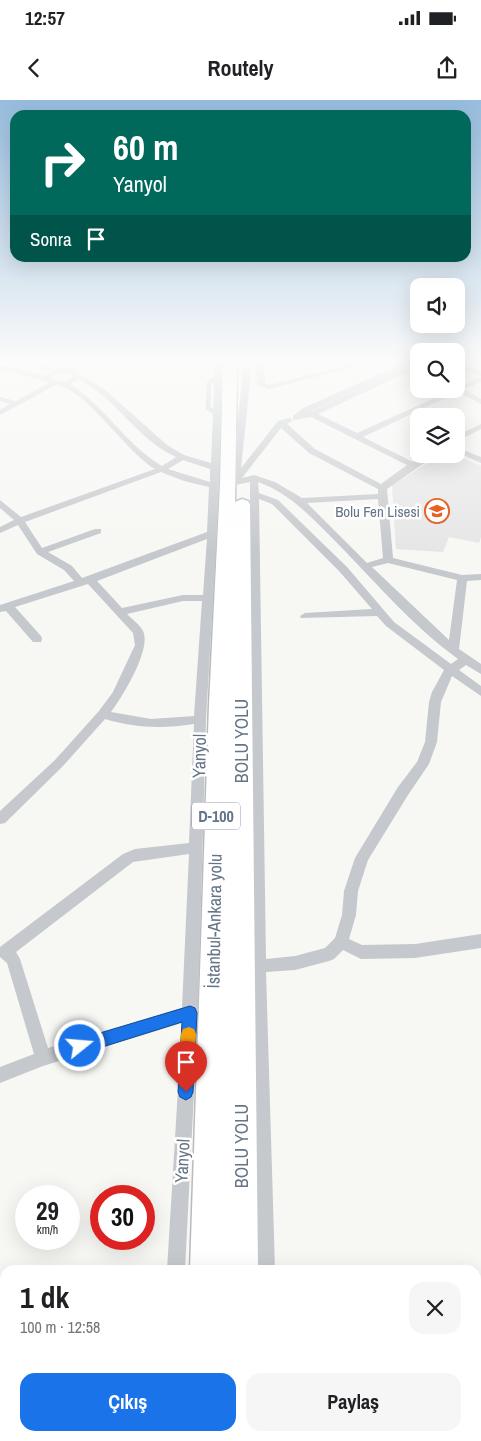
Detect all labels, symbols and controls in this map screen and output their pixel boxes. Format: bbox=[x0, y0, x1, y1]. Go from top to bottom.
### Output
text: 12:57 bbox=[25, 5, 65, 31]
text: Routely bbox=[207, 53, 274, 83]
icon: back bbox=[20, 54, 48, 82]
icon: share bbox=[433, 54, 461, 82]
text: 60 m bbox=[113, 124, 178, 171]
icon: right bbox=[30, 130, 95, 195]
text: Yanyol bbox=[113, 169, 167, 199]
icon: arrive bbox=[82, 225, 110, 253]
text: Sonra bbox=[30, 226, 72, 252]
map controls bbox=[410, 278, 465, 463]
button: sound bbox=[410, 278, 465, 333]
button: search bbox=[410, 343, 465, 398]
button: layers bbox=[410, 408, 465, 463]
school or university icon: Bolu Fen Lisesi bbox=[424, 498, 450, 524]
place label: Bolu Fen Lisesi bbox=[335, 501, 420, 522]
street label: BOLU YOLU bbox=[229, 699, 254, 783]
street label: Yanyol bbox=[186, 734, 212, 778]
road number: D-100 bbox=[192, 802, 240, 829]
street label: İstanbul-Ankara yolu bbox=[200, 854, 228, 988]
position arrow bbox=[53, 1019, 105, 1071]
pin bbox=[165, 1041, 207, 1092]
icon: arrive bbox=[172, 1048, 200, 1076]
street label: BOLU YOLU bbox=[229, 1104, 254, 1188]
street label: Yanyol bbox=[168, 1138, 196, 1184]
speed limit sign: 30 bbox=[90, 1185, 155, 1250]
text: 29 bbox=[36, 1194, 59, 1228]
text: km/h bbox=[37, 1222, 58, 1238]
text: 1 dk bbox=[20, 1277, 69, 1317]
button: close bbox=[409, 1282, 461, 1334]
text: 100 m · 12:58 bbox=[20, 1316, 100, 1338]
button: Çıkış bbox=[20, 1373, 236, 1431]
button: Paylaş bbox=[246, 1373, 461, 1431]

